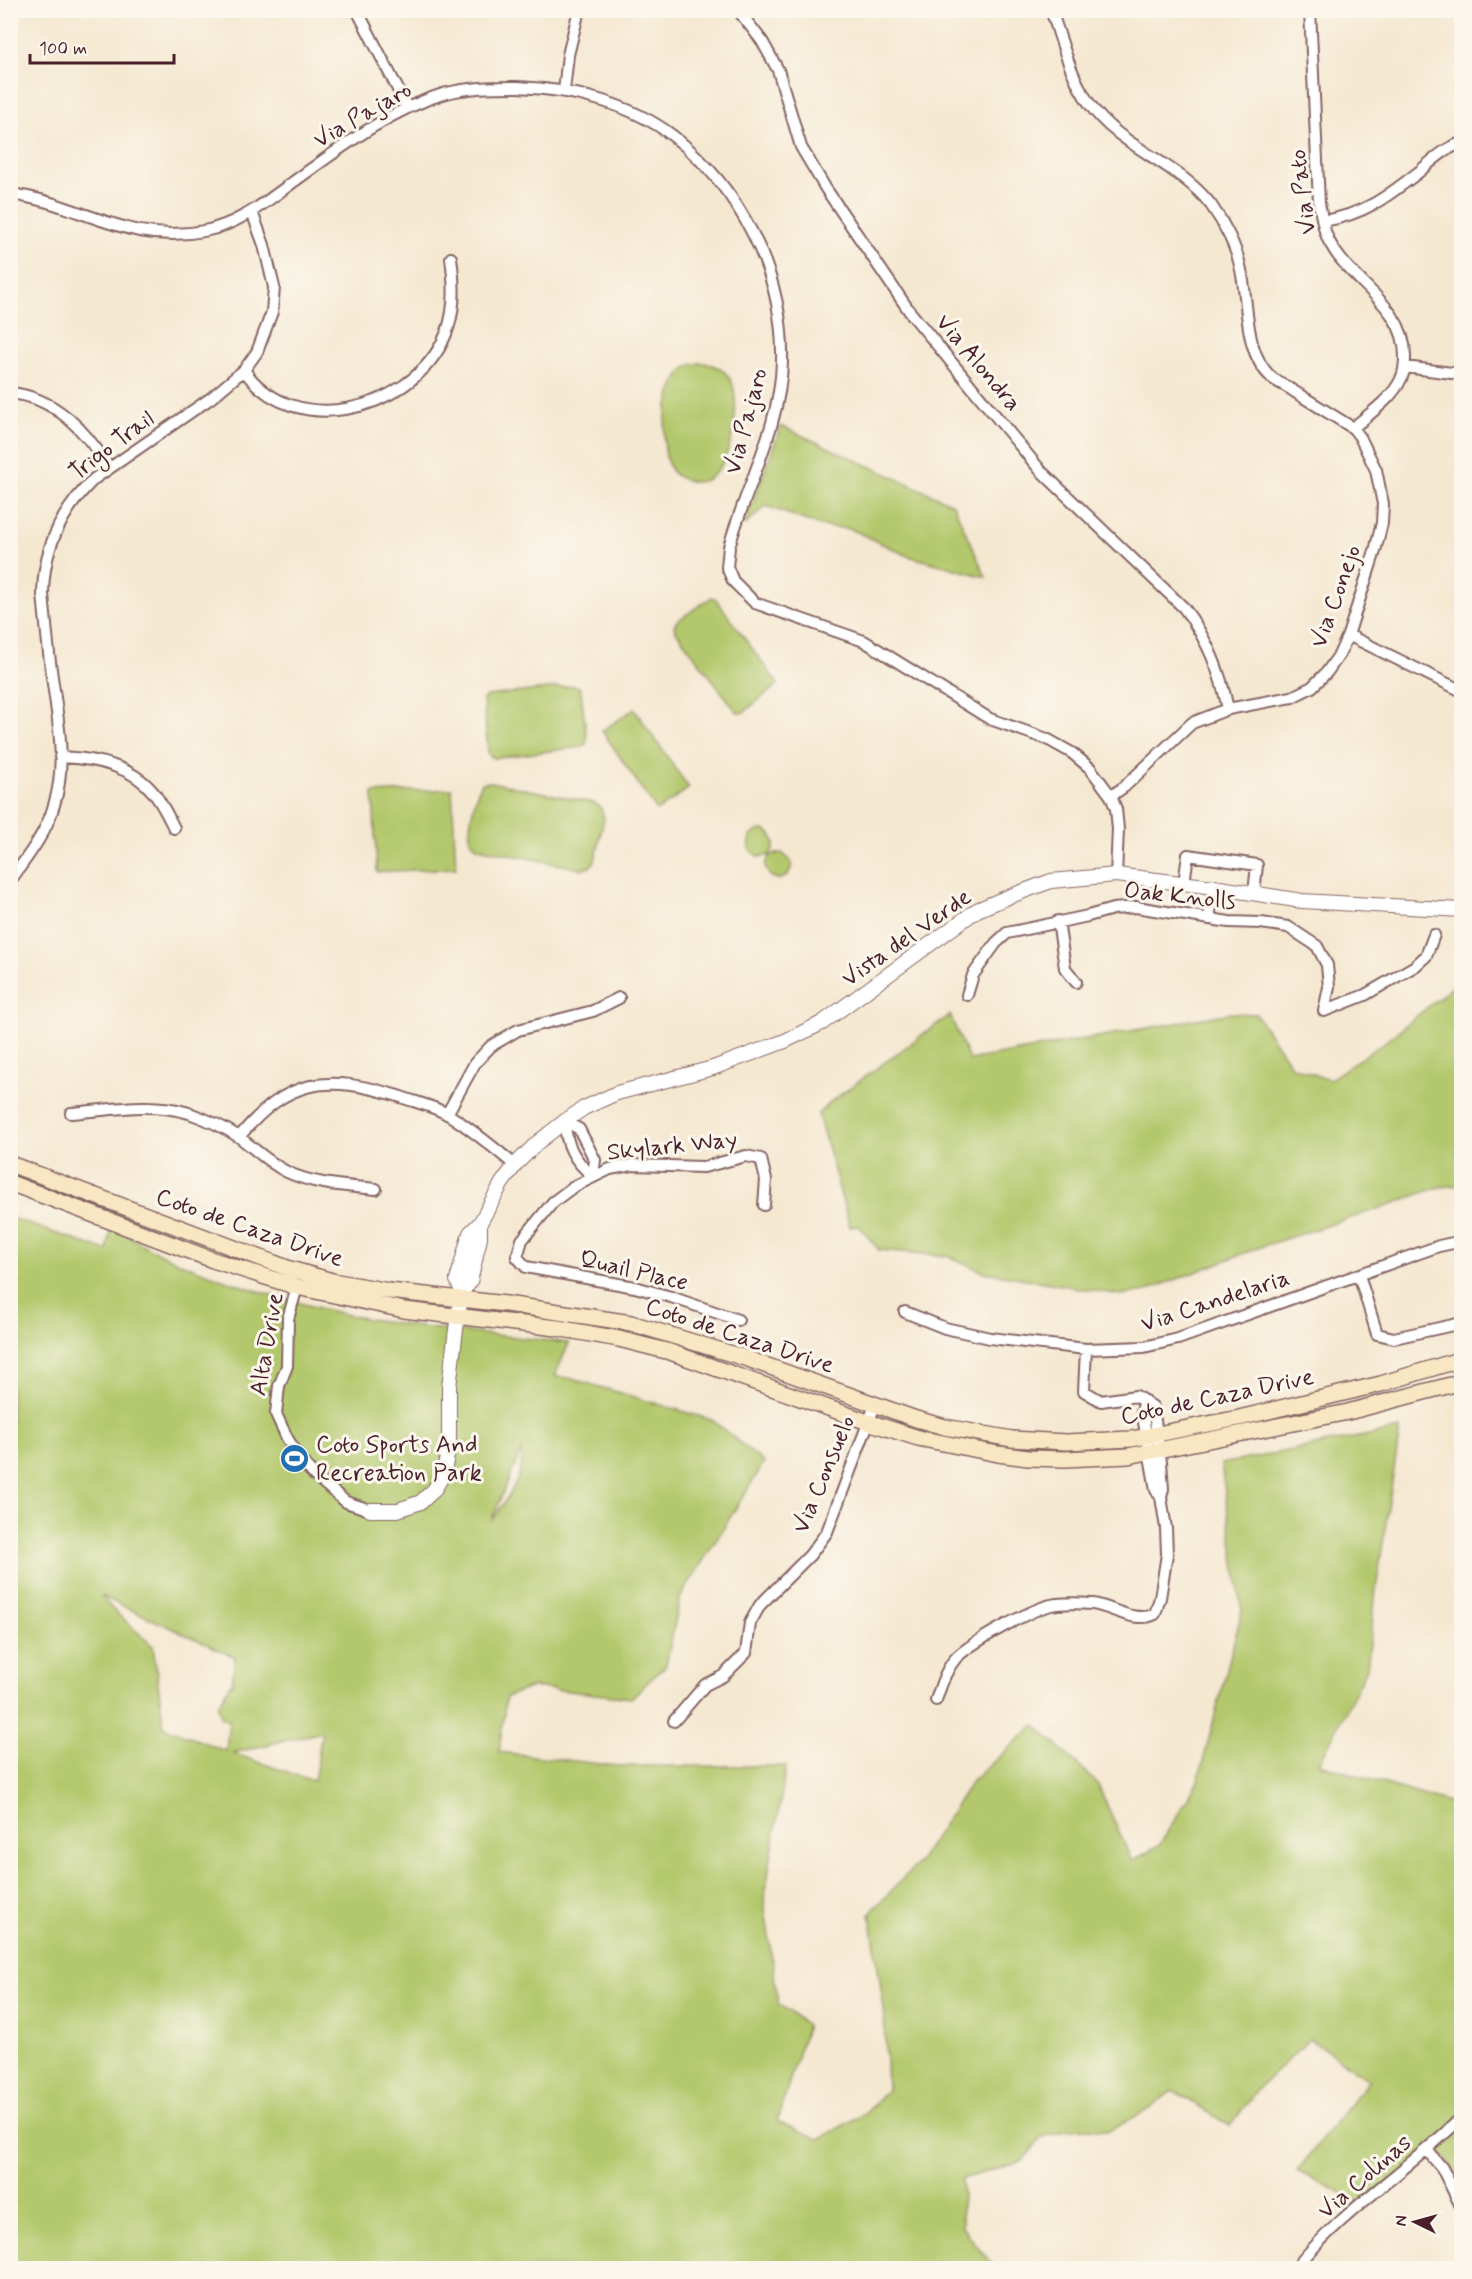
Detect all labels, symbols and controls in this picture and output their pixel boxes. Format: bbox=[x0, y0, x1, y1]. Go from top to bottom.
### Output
scale bar bbox=[30, 27, 174, 65]
text: 100 m bbox=[39, 37, 87, 61]
street label: Via Pajaro bbox=[308, 75, 418, 156]
street label: Via Pato bbox=[1283, 147, 1324, 236]
street label: Via Alondra bbox=[928, 308, 1028, 418]
street label: Via Pajaro bbox=[717, 365, 776, 478]
street label: Trigo Trail bbox=[63, 404, 162, 490]
street label: Via Conejo bbox=[1303, 541, 1369, 652]
street label: Oak Knolls bbox=[1122, 875, 1237, 918]
street label: Vista del Verde bbox=[836, 882, 978, 994]
street label: Skylark Way bbox=[605, 1124, 739, 1169]
street label: Coto de Caza Drive bbox=[152, 1182, 348, 1275]
street label: Quail Place bbox=[576, 1244, 691, 1299]
street label: Via Candelaria bbox=[1137, 1263, 1294, 1340]
street label: Alta Drive bbox=[243, 1290, 292, 1398]
street label: Coto de Caza Drive bbox=[641, 1291, 838, 1382]
street label: Coto de Caza Drive bbox=[1118, 1362, 1317, 1433]
street label: Via Consuelo bbox=[786, 1411, 863, 1538]
place label: Coto Sports And Recreation Park bbox=[316, 1430, 482, 1489]
sports icon: Coto Sports And Recreation Park bbox=[279, 1442, 311, 1474]
street label: Via Colinas bbox=[1312, 2128, 1419, 2226]
north arrow bbox=[1385, 2192, 1445, 2252]
text: N bbox=[1391, 2215, 1412, 2227]

